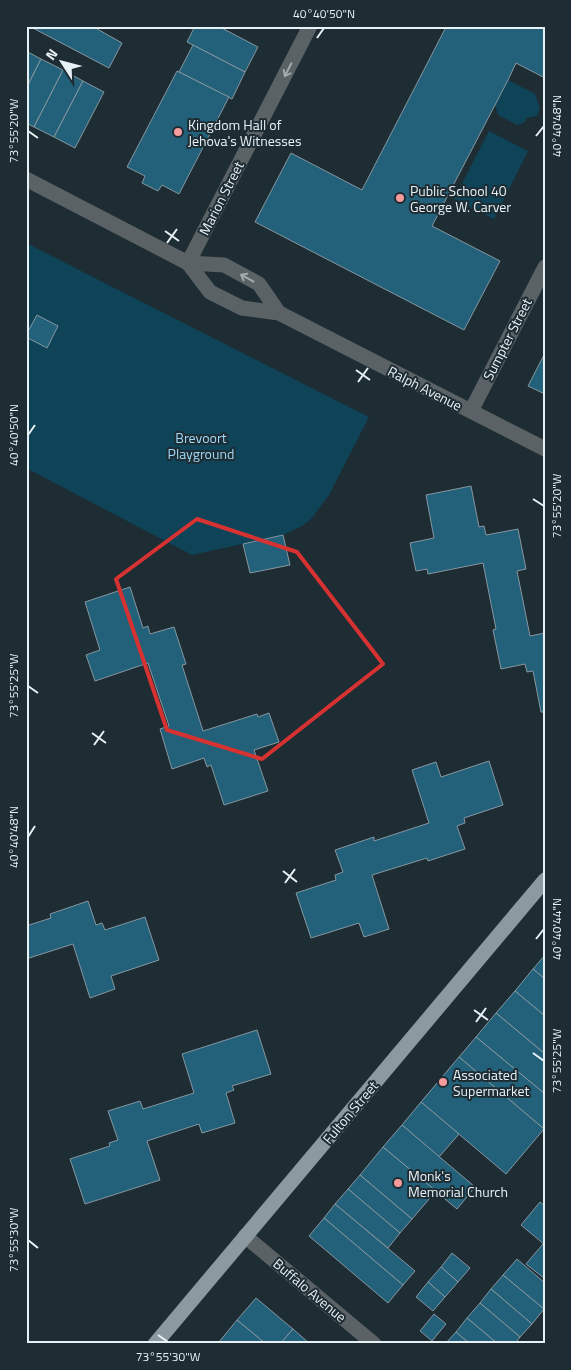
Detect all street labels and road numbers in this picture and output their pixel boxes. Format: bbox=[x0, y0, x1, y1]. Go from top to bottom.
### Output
street label: Marion Street bbox=[193, 157, 249, 239]
street label: Sumpter Street bbox=[477, 294, 537, 384]
street label: Ralph Avenue bbox=[384, 360, 466, 416]
street label: Fulton Street bbox=[317, 1076, 383, 1148]
street label: Buffalo Avenue bbox=[269, 1253, 351, 1327]

